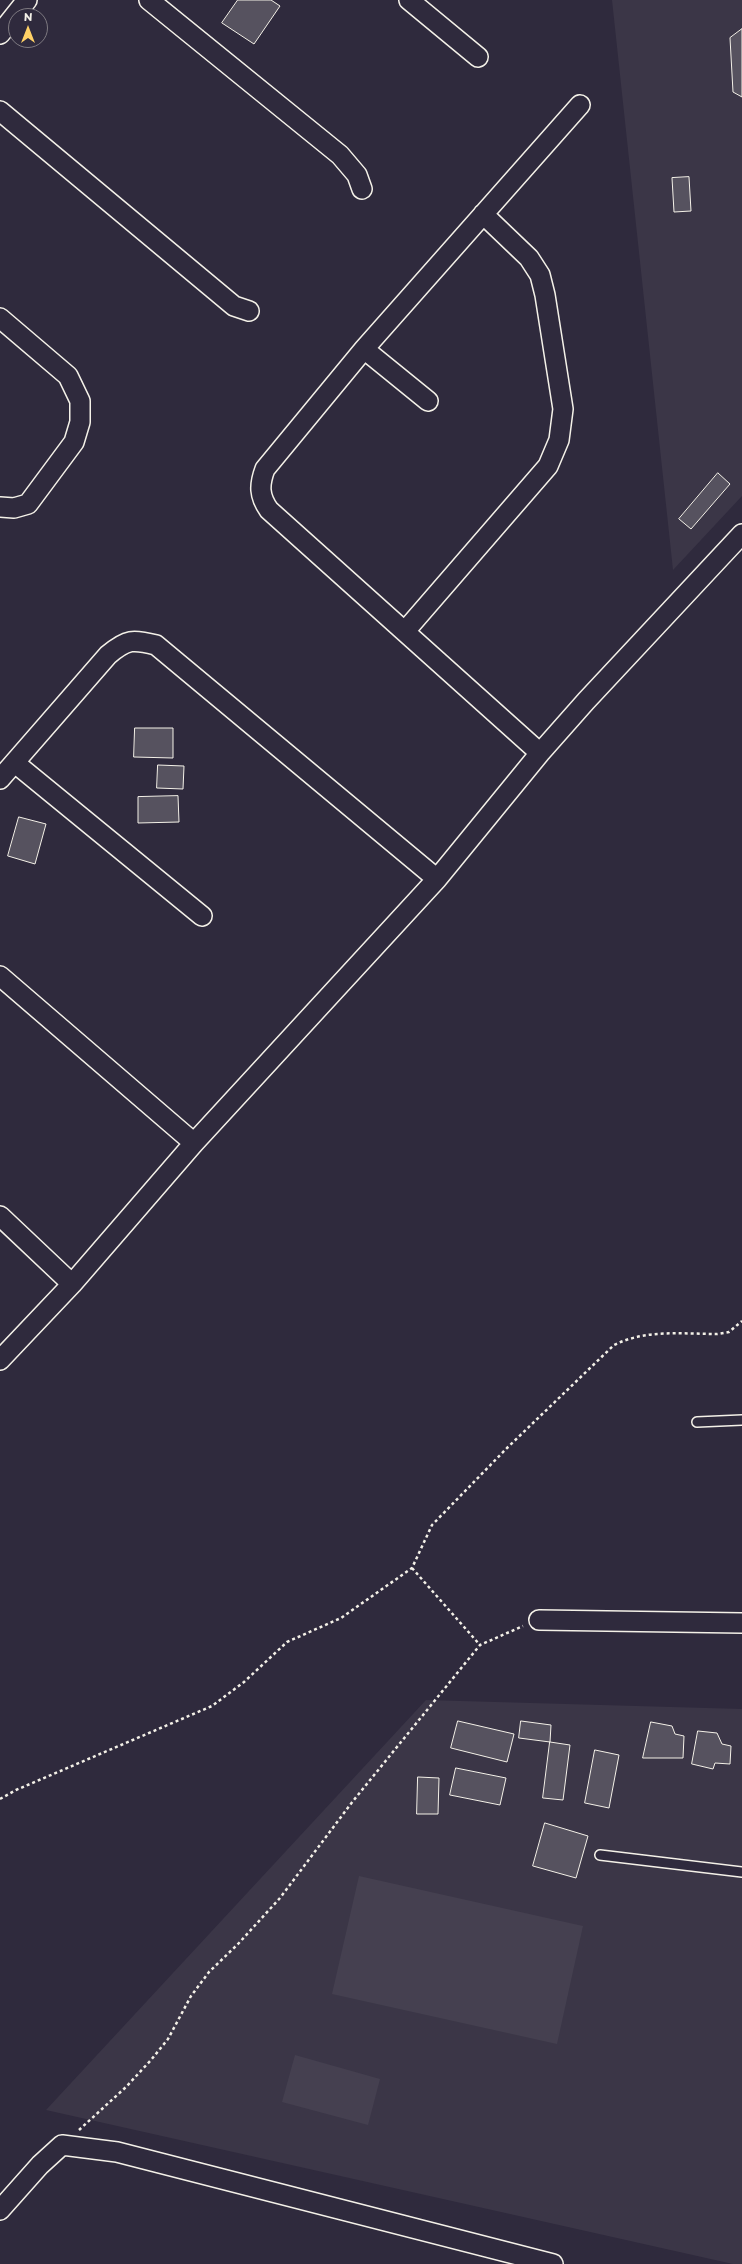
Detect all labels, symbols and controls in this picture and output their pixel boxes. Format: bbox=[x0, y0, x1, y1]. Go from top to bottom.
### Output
north arrow bbox=[8, 8, 48, 48]
text: N bbox=[24, 8, 32, 25]

